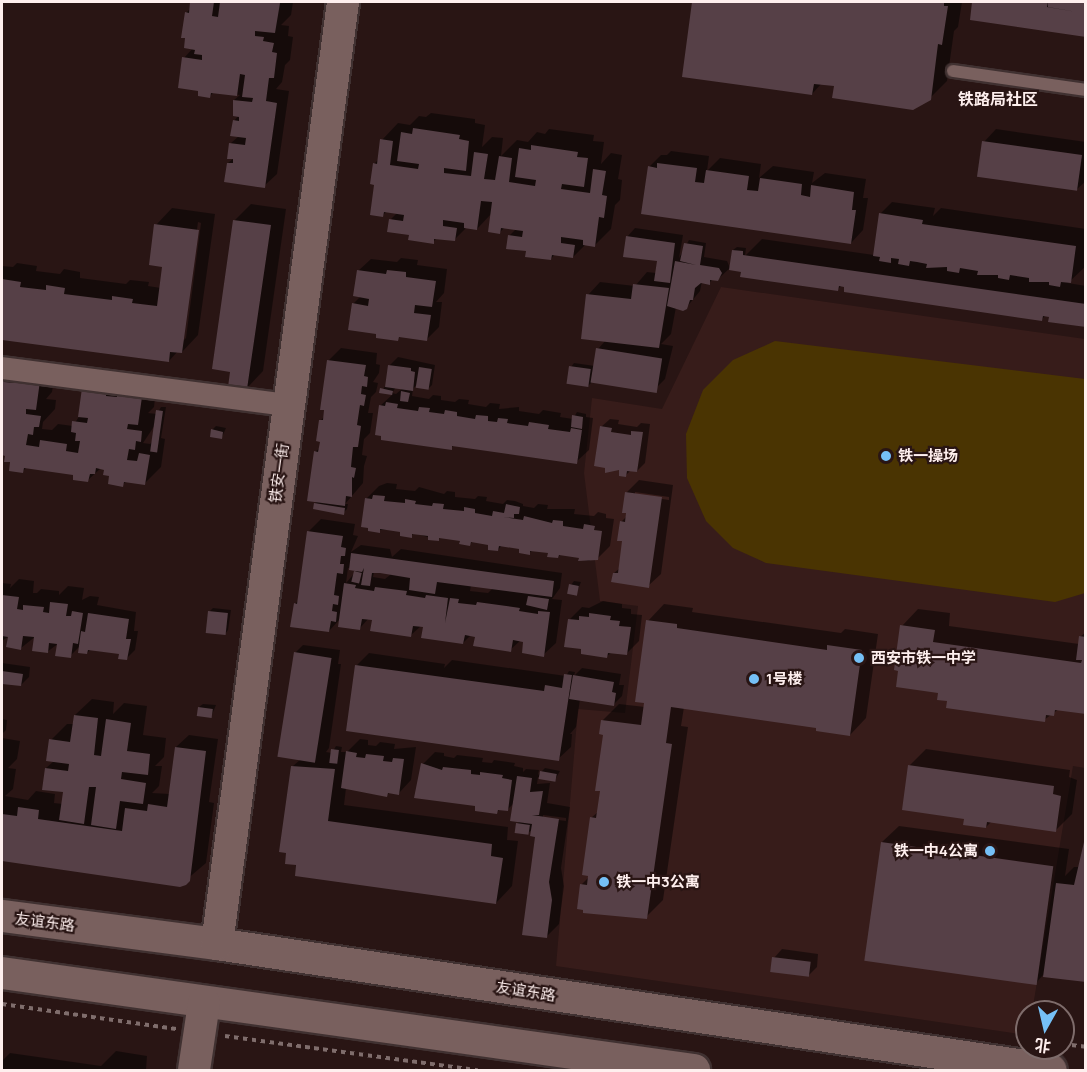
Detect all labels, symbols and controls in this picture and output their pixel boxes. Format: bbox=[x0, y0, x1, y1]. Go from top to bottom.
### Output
district label: 铁路局社区 bbox=[958, 89, 1038, 109]
street label: 铁安一街 bbox=[266, 442, 292, 504]
place label: 铁一操场 bbox=[898, 447, 958, 465]
marker: 铁一操场 bbox=[879, 449, 893, 463]
place label: 西安市铁一中学 bbox=[871, 649, 976, 667]
marker: 西安市铁一中学 bbox=[852, 651, 866, 665]
place label: 1号楼 bbox=[766, 670, 803, 688]
marker: 1号楼 bbox=[747, 672, 761, 686]
place label: 铁一中4公寓 bbox=[894, 842, 978, 860]
marker: 铁一中4公寓 bbox=[983, 844, 997, 858]
place label: 铁一中3公寓 bbox=[616, 873, 700, 891]
marker: 铁一中3公寓 bbox=[597, 875, 611, 889]
street label: 友谊东路 bbox=[14, 909, 76, 935]
street label: 友谊东路 bbox=[495, 977, 557, 1005]
north arrow bbox=[1015, 1000, 1075, 1060]
text: 北 bbox=[1033, 1034, 1052, 1058]

